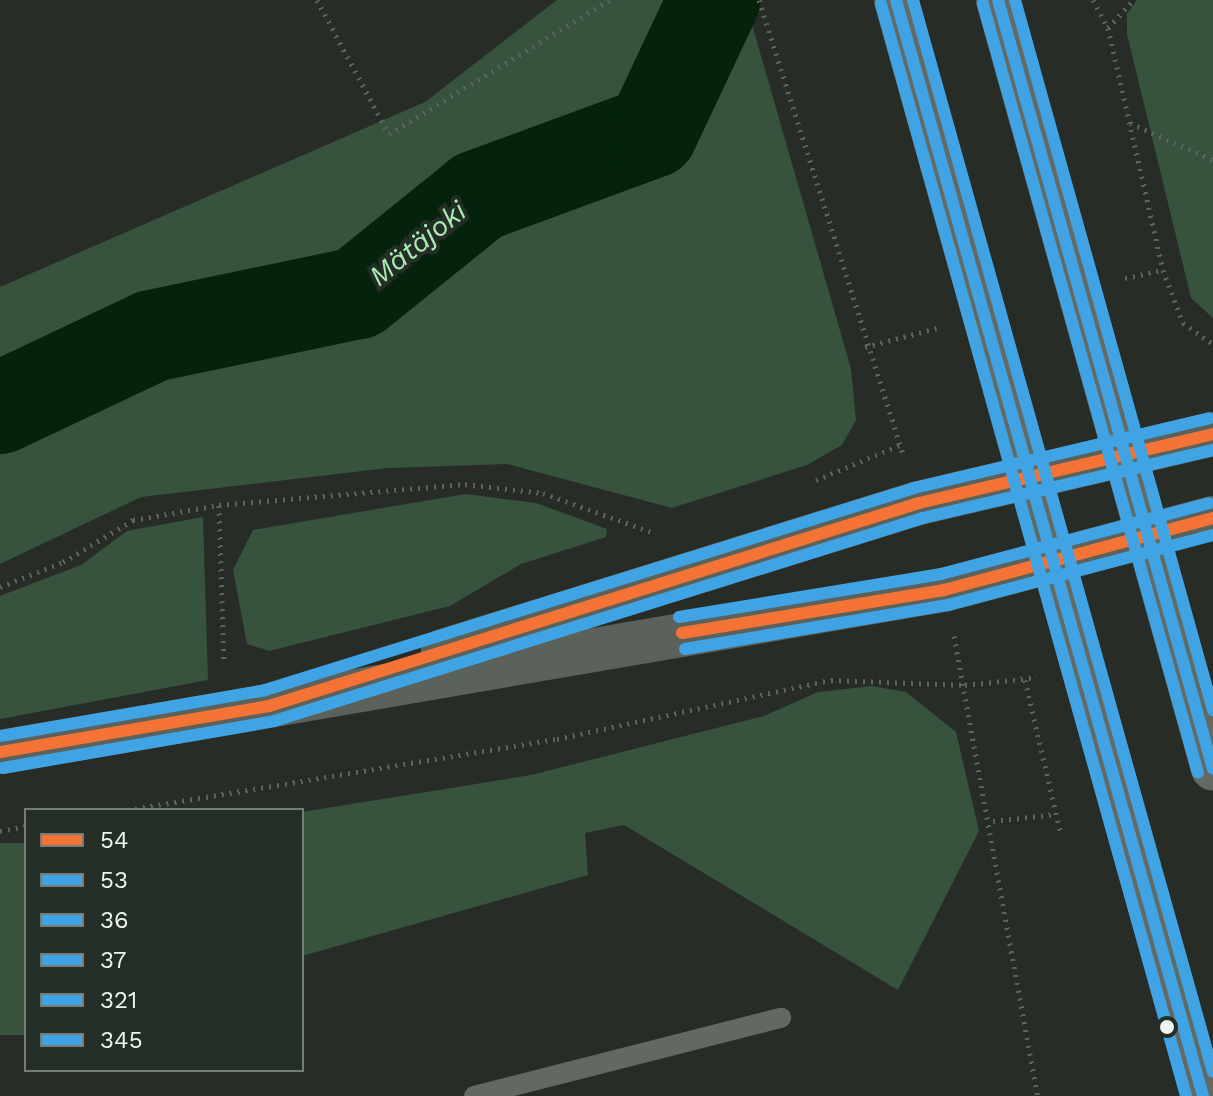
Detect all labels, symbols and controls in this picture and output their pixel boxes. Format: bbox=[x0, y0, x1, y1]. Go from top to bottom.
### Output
water label: Mätäjoki bbox=[363, 195, 473, 293]
legend bbox=[24, 808, 304, 1072]
text: 54 bbox=[100, 826, 129, 854]
text: 53 bbox=[100, 866, 128, 894]
text: 36 bbox=[100, 906, 129, 934]
text: 37 bbox=[100, 946, 127, 974]
text: 321 bbox=[100, 986, 137, 1014]
unlabelled marker bbox=[1159, 1019, 1175, 1035]
text: 345 bbox=[100, 1026, 143, 1054]

